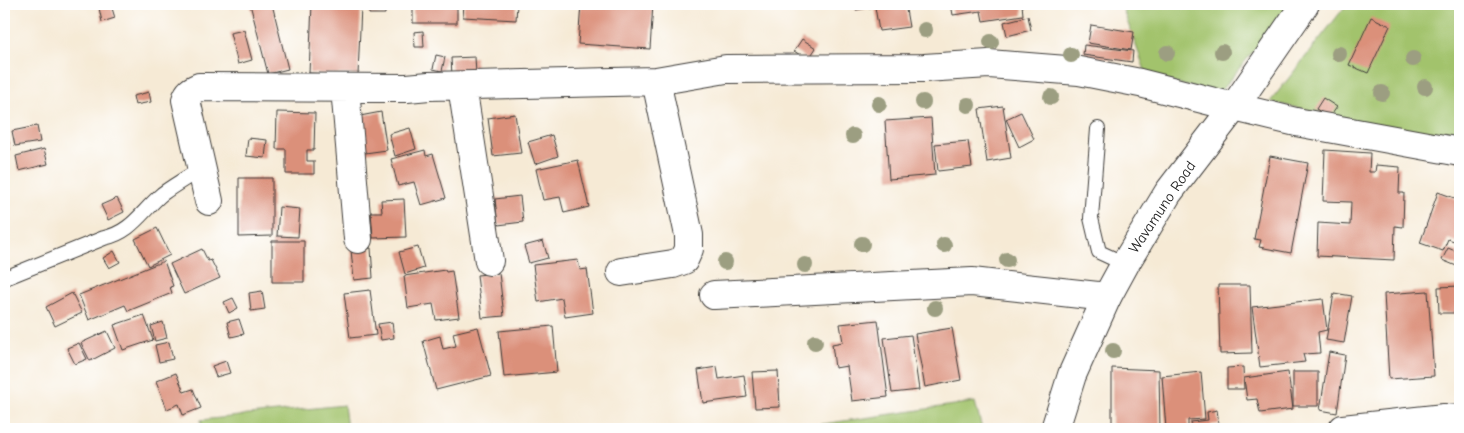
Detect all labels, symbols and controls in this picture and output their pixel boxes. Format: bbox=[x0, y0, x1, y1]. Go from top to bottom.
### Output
street label: Wavamuno Road bbox=[1125, 158, 1199, 256]

